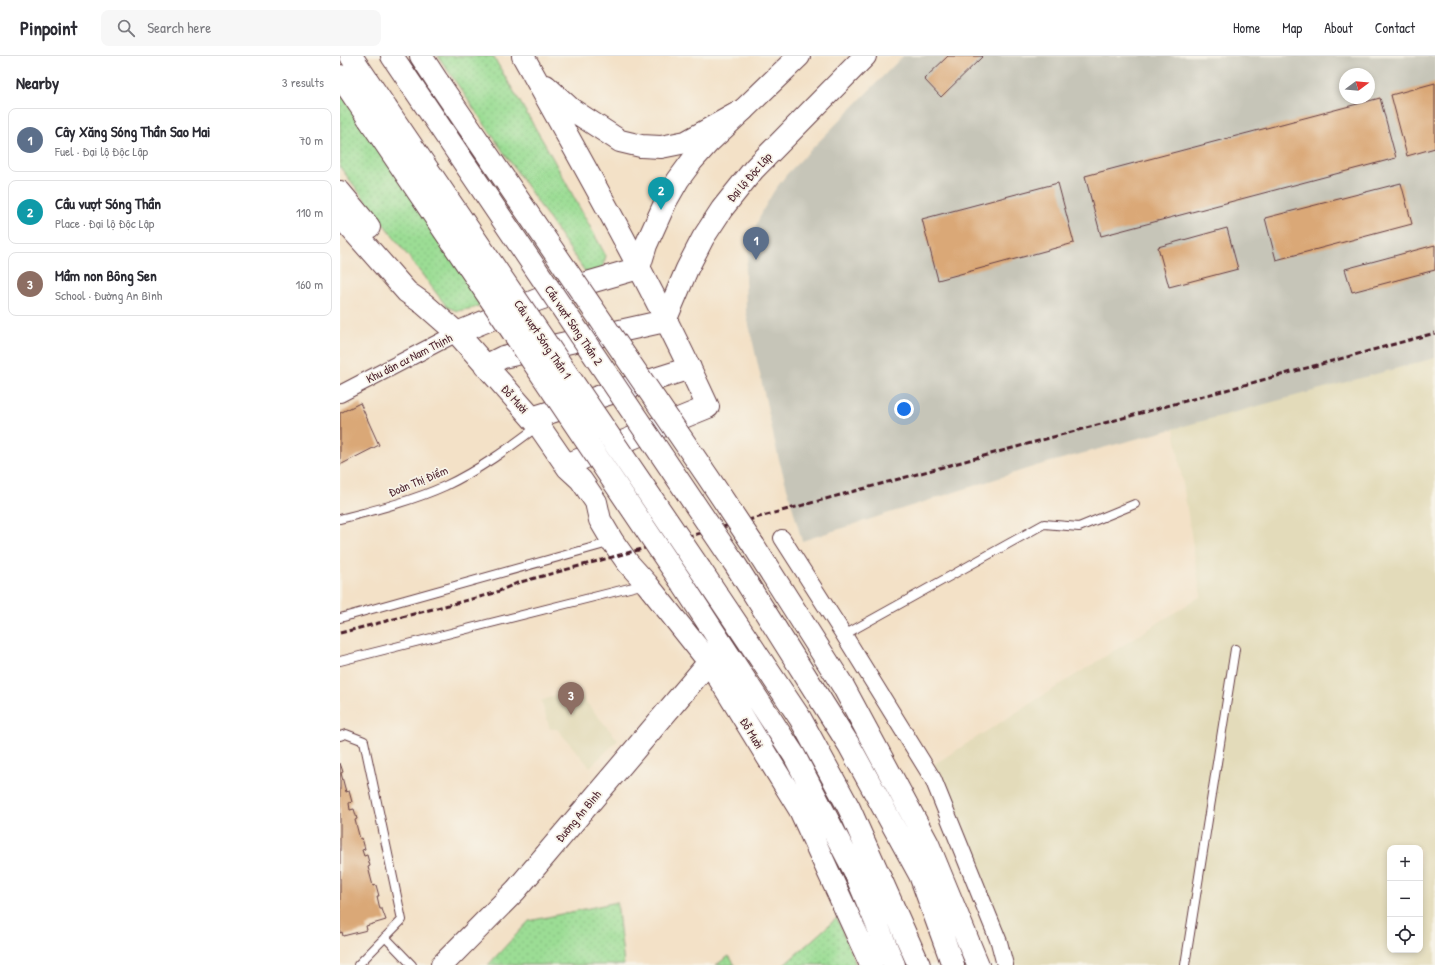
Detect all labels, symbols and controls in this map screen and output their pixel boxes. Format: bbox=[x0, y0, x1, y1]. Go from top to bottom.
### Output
search box bbox=[101, 10, 381, 46]
text: Pinpoint bbox=[20, 15, 77, 41]
icon: search bbox=[115, 17, 137, 39]
text: Search here bbox=[147, 17, 211, 38]
text: Home bbox=[1233, 18, 1260, 37]
text: Map bbox=[1282, 18, 1302, 37]
text: About bbox=[1324, 18, 1353, 37]
text: Contact bbox=[1375, 18, 1415, 37]
north arrow bbox=[1339, 68, 1375, 104]
text: Nearby bbox=[16, 71, 59, 94]
text: 3 results bbox=[282, 73, 324, 91]
text: Cây Xăng Sóng Thần Sao Mai bbox=[55, 121, 210, 142]
text: 1 bbox=[28, 131, 32, 149]
text: 70 m bbox=[299, 131, 323, 149]
text: Fuel · Đại lộ Độc Lập bbox=[55, 142, 148, 160]
street label: Đại lộ Độc Lập bbox=[723, 149, 775, 205]
pin: 2 bbox=[648, 177, 674, 210]
text: Cầu vượt Sóng Thần bbox=[55, 193, 161, 214]
text: 2 bbox=[27, 203, 33, 221]
text: 110 m bbox=[296, 203, 323, 221]
text: Place · Đại lộ Độc Lập bbox=[55, 214, 154, 232]
pin: 1 bbox=[743, 227, 769, 260]
text: Mầm non Bông Sen bbox=[55, 265, 157, 286]
text: 3 bbox=[27, 275, 33, 293]
text: 160 m bbox=[295, 275, 323, 293]
street label: Cầu vượt Sóng Thần 2 bbox=[541, 282, 607, 369]
text: School · Đường An Bình bbox=[55, 286, 162, 304]
street label: Cầu vượt Sóng Thần 1 bbox=[510, 296, 576, 382]
street label: Khu dân cư Nam Thịnh bbox=[363, 329, 455, 387]
street label: Đỗ Mười bbox=[497, 381, 533, 417]
your location bbox=[894, 399, 914, 419]
street label: Đoàn Thị Điểm bbox=[386, 461, 450, 501]
pin: 3 bbox=[558, 682, 584, 715]
street label: Đỗ Mười bbox=[736, 714, 768, 752]
street label: Đường An Bình bbox=[551, 786, 605, 846]
map controls bbox=[1387, 845, 1423, 953]
button: + bbox=[1387, 845, 1423, 881]
button: − bbox=[1387, 881, 1423, 917]
button: locate bbox=[1387, 917, 1423, 953]

